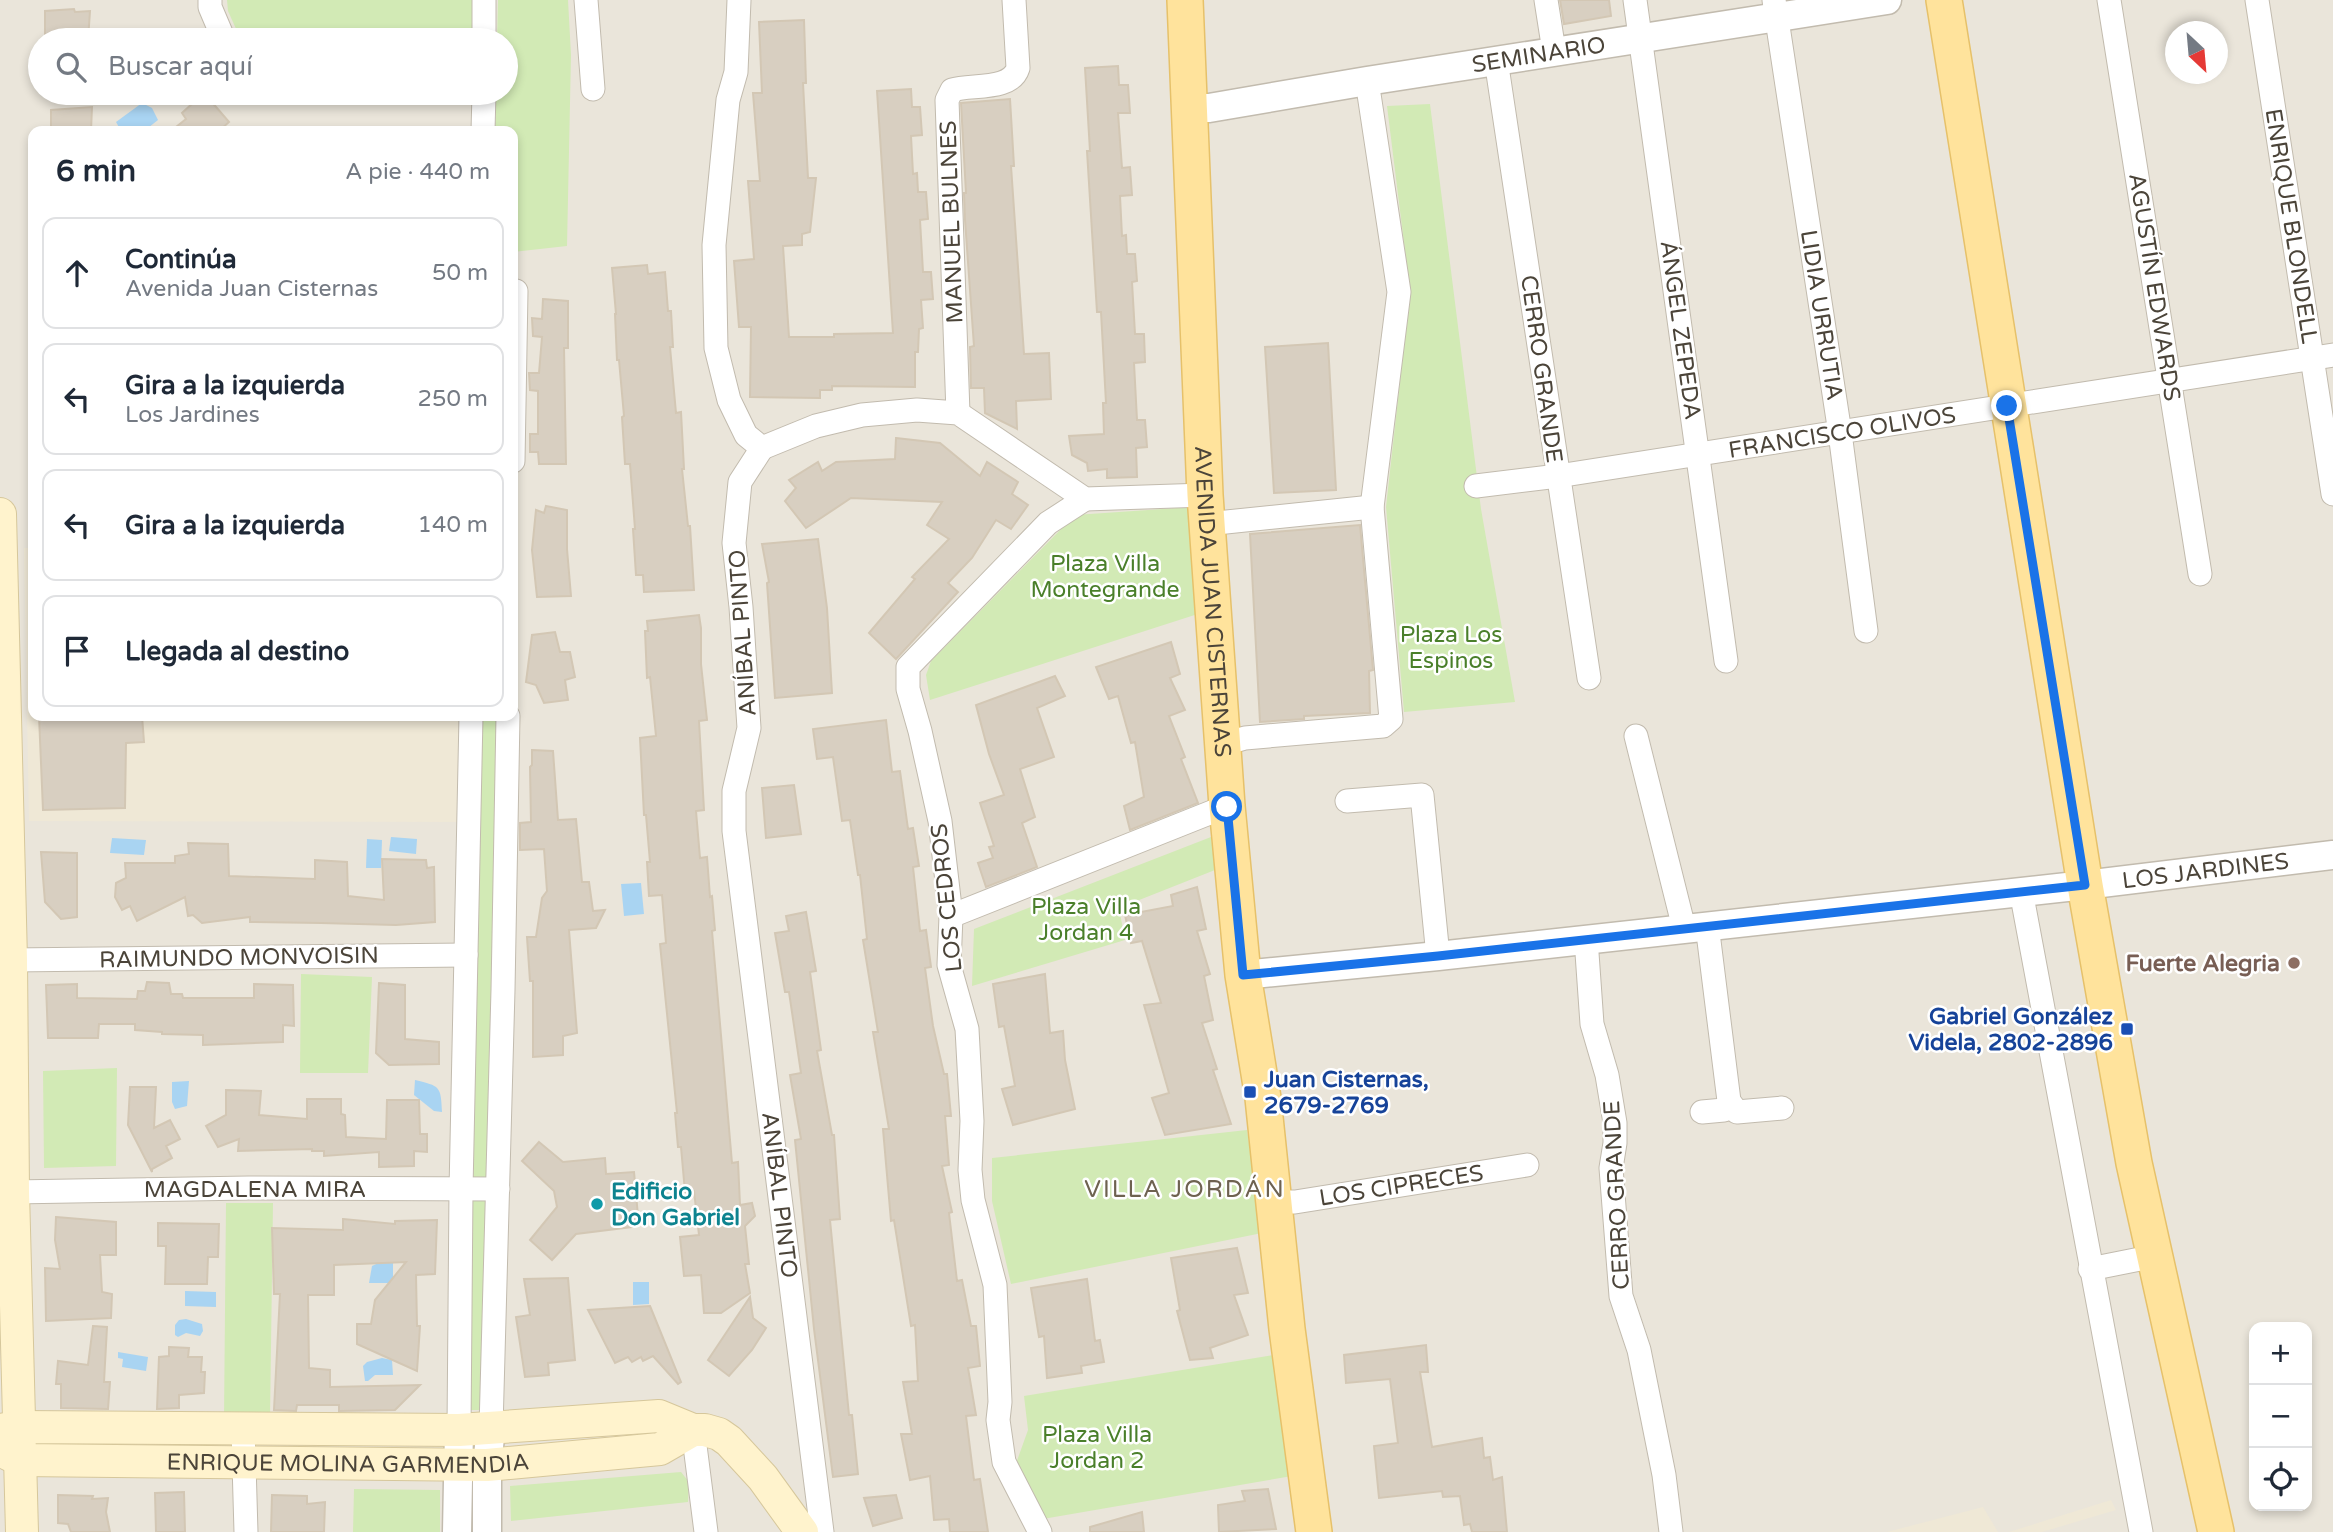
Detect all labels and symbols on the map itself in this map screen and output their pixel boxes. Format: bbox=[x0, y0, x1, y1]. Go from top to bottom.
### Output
north arrow bbox=[2165, 21, 2228, 84]
street label: SEMINARIO bbox=[1470, 31, 1608, 79]
street label: ENRIQUE BLONDELL bbox=[2259, 107, 2323, 346]
street label: MANUEL BULNES bbox=[934, 120, 970, 324]
street label: AGUSTÍN EDWARDS bbox=[2122, 171, 2186, 403]
street label: LIDIA URRUTIA bbox=[1794, 228, 1848, 402]
street label: ÁNGEL ZEPEDA bbox=[1654, 239, 1706, 421]
street label: CERRO GRANDE bbox=[1514, 273, 1568, 465]
route end bbox=[1991, 390, 2022, 421]
street label: FRANCISCO OLIVOS bbox=[1726, 401, 1958, 465]
street label: AVENIDA JUAN CISTERNAS bbox=[1188, 445, 1237, 758]
street label: ANÍBAL PINTO bbox=[723, 549, 763, 717]
park label: Plaza Villa Montegrande bbox=[1030, 550, 1180, 604]
park label: Plaza Los Espinos bbox=[1400, 621, 1502, 675]
route start bbox=[1211, 791, 1242, 822]
street label: LOS CEDROS bbox=[925, 822, 969, 974]
street label: LOS JARDINES bbox=[2121, 847, 2290, 895]
park label: Plaza Villa Jordan 4 bbox=[1031, 893, 1141, 947]
street label: RAIMUNDO MONVOISIN bbox=[99, 942, 379, 974]
place label: Fuerte Alegria bbox=[2126, 950, 2280, 978]
marker: Fuerte Alegria bbox=[2286, 955, 2302, 971]
place label: Gabriel González Videla, 2802-2896 bbox=[1908, 1003, 2113, 1057]
marker: Gabriel González Videla, 2802-2896 bbox=[2119, 1021, 2135, 1037]
place label: Juan Cisternas, 2679-2769 bbox=[1263, 1066, 1429, 1120]
marker: Juan Cisternas, 2679-2769 bbox=[1242, 1084, 1258, 1100]
street label: CERRO GRANDE bbox=[1598, 1100, 1636, 1290]
street label: ANÍBAL PINTO bbox=[755, 1110, 803, 1280]
street label: LOS CIPRECES bbox=[1317, 1159, 1485, 1213]
district label: VILLA JORDÁN bbox=[1084, 1174, 1286, 1204]
street label: MAGDALENA MIRA bbox=[144, 1176, 366, 1204]
place label: Edificio Don Gabriel bbox=[611, 1178, 740, 1232]
marker: Edificio Don Gabriel bbox=[589, 1196, 605, 1212]
park label: Plaza Villa Jordan 2 bbox=[1042, 1421, 1152, 1475]
street label: ENRIQUE MOLINA GARMENDIA bbox=[166, 1448, 530, 1480]

